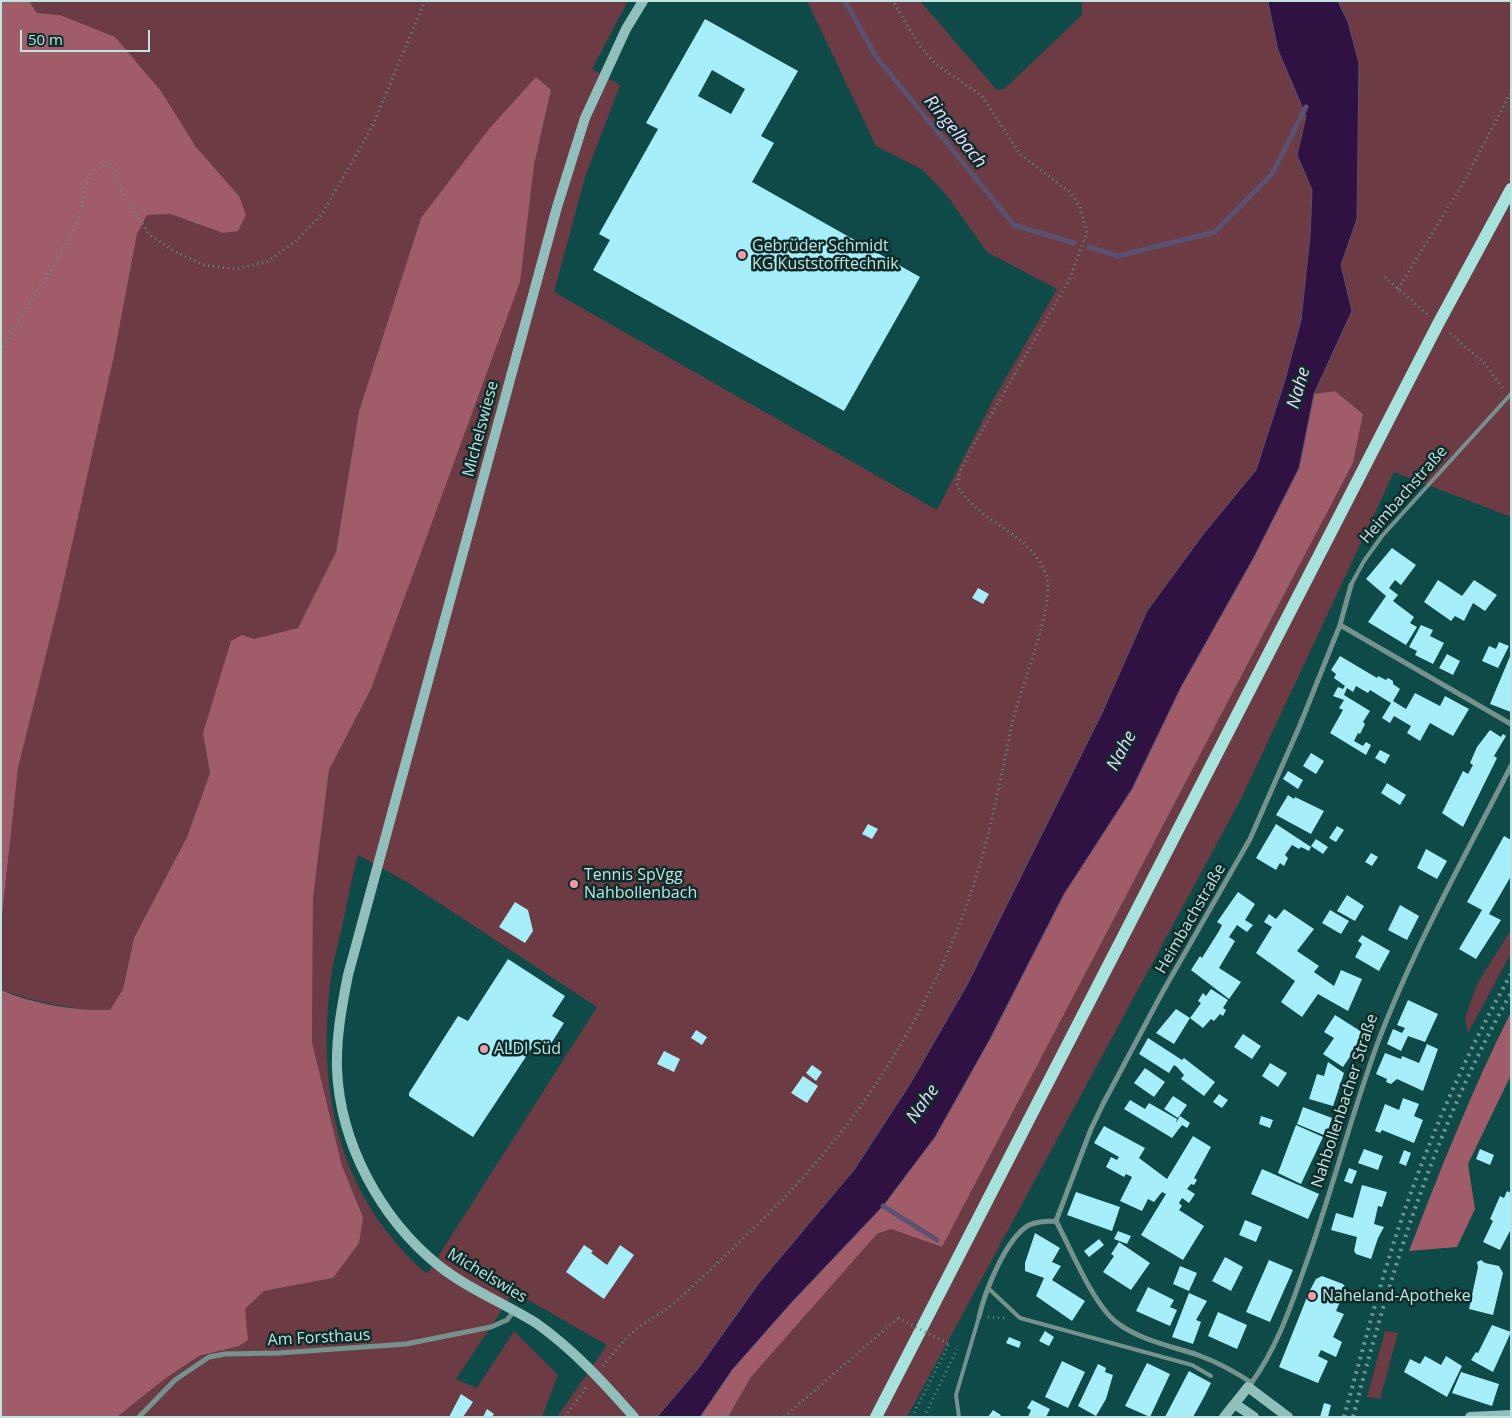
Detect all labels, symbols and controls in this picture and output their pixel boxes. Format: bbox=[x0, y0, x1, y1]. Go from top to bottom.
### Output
scale bar bbox=[22, 20, 152, 52]
text: 50 m bbox=[28, 29, 63, 49]
water label: Ringelbach bbox=[919, 91, 991, 173]
place label: Gebrüder Schmidt KG Kuststofftechnik bbox=[752, 236, 899, 274]
marker: Gebrüder Schmidt KG Kuststofftechnik bbox=[736, 249, 748, 261]
water label: Nahe bbox=[1283, 365, 1315, 411]
street label: Michelswiese bbox=[459, 379, 503, 479]
street label: Heimbachstraße bbox=[1356, 442, 1452, 548]
water label: Nahe bbox=[1103, 727, 1141, 775]
street label: Heimbachstraße bbox=[1152, 861, 1230, 977]
place label: Tennis SpVgg Nahbollenbach bbox=[584, 865, 697, 903]
marker: Tennis SpVgg Nahbollenbach bbox=[568, 878, 580, 890]
street label: Nahbollenbacher Straße bbox=[1308, 1012, 1382, 1190]
place label: ALDI Süd bbox=[494, 1039, 561, 1059]
marker: ALDI Süd bbox=[478, 1043, 490, 1055]
water label: Nahe bbox=[902, 1081, 944, 1127]
street label: Michelswies bbox=[444, 1245, 530, 1307]
place label: Naheland-Apotheke bbox=[1322, 1286, 1471, 1306]
marker: Naheland-Apotheke bbox=[1306, 1290, 1318, 1302]
street label: Am Forsthaus bbox=[267, 1326, 371, 1350]

